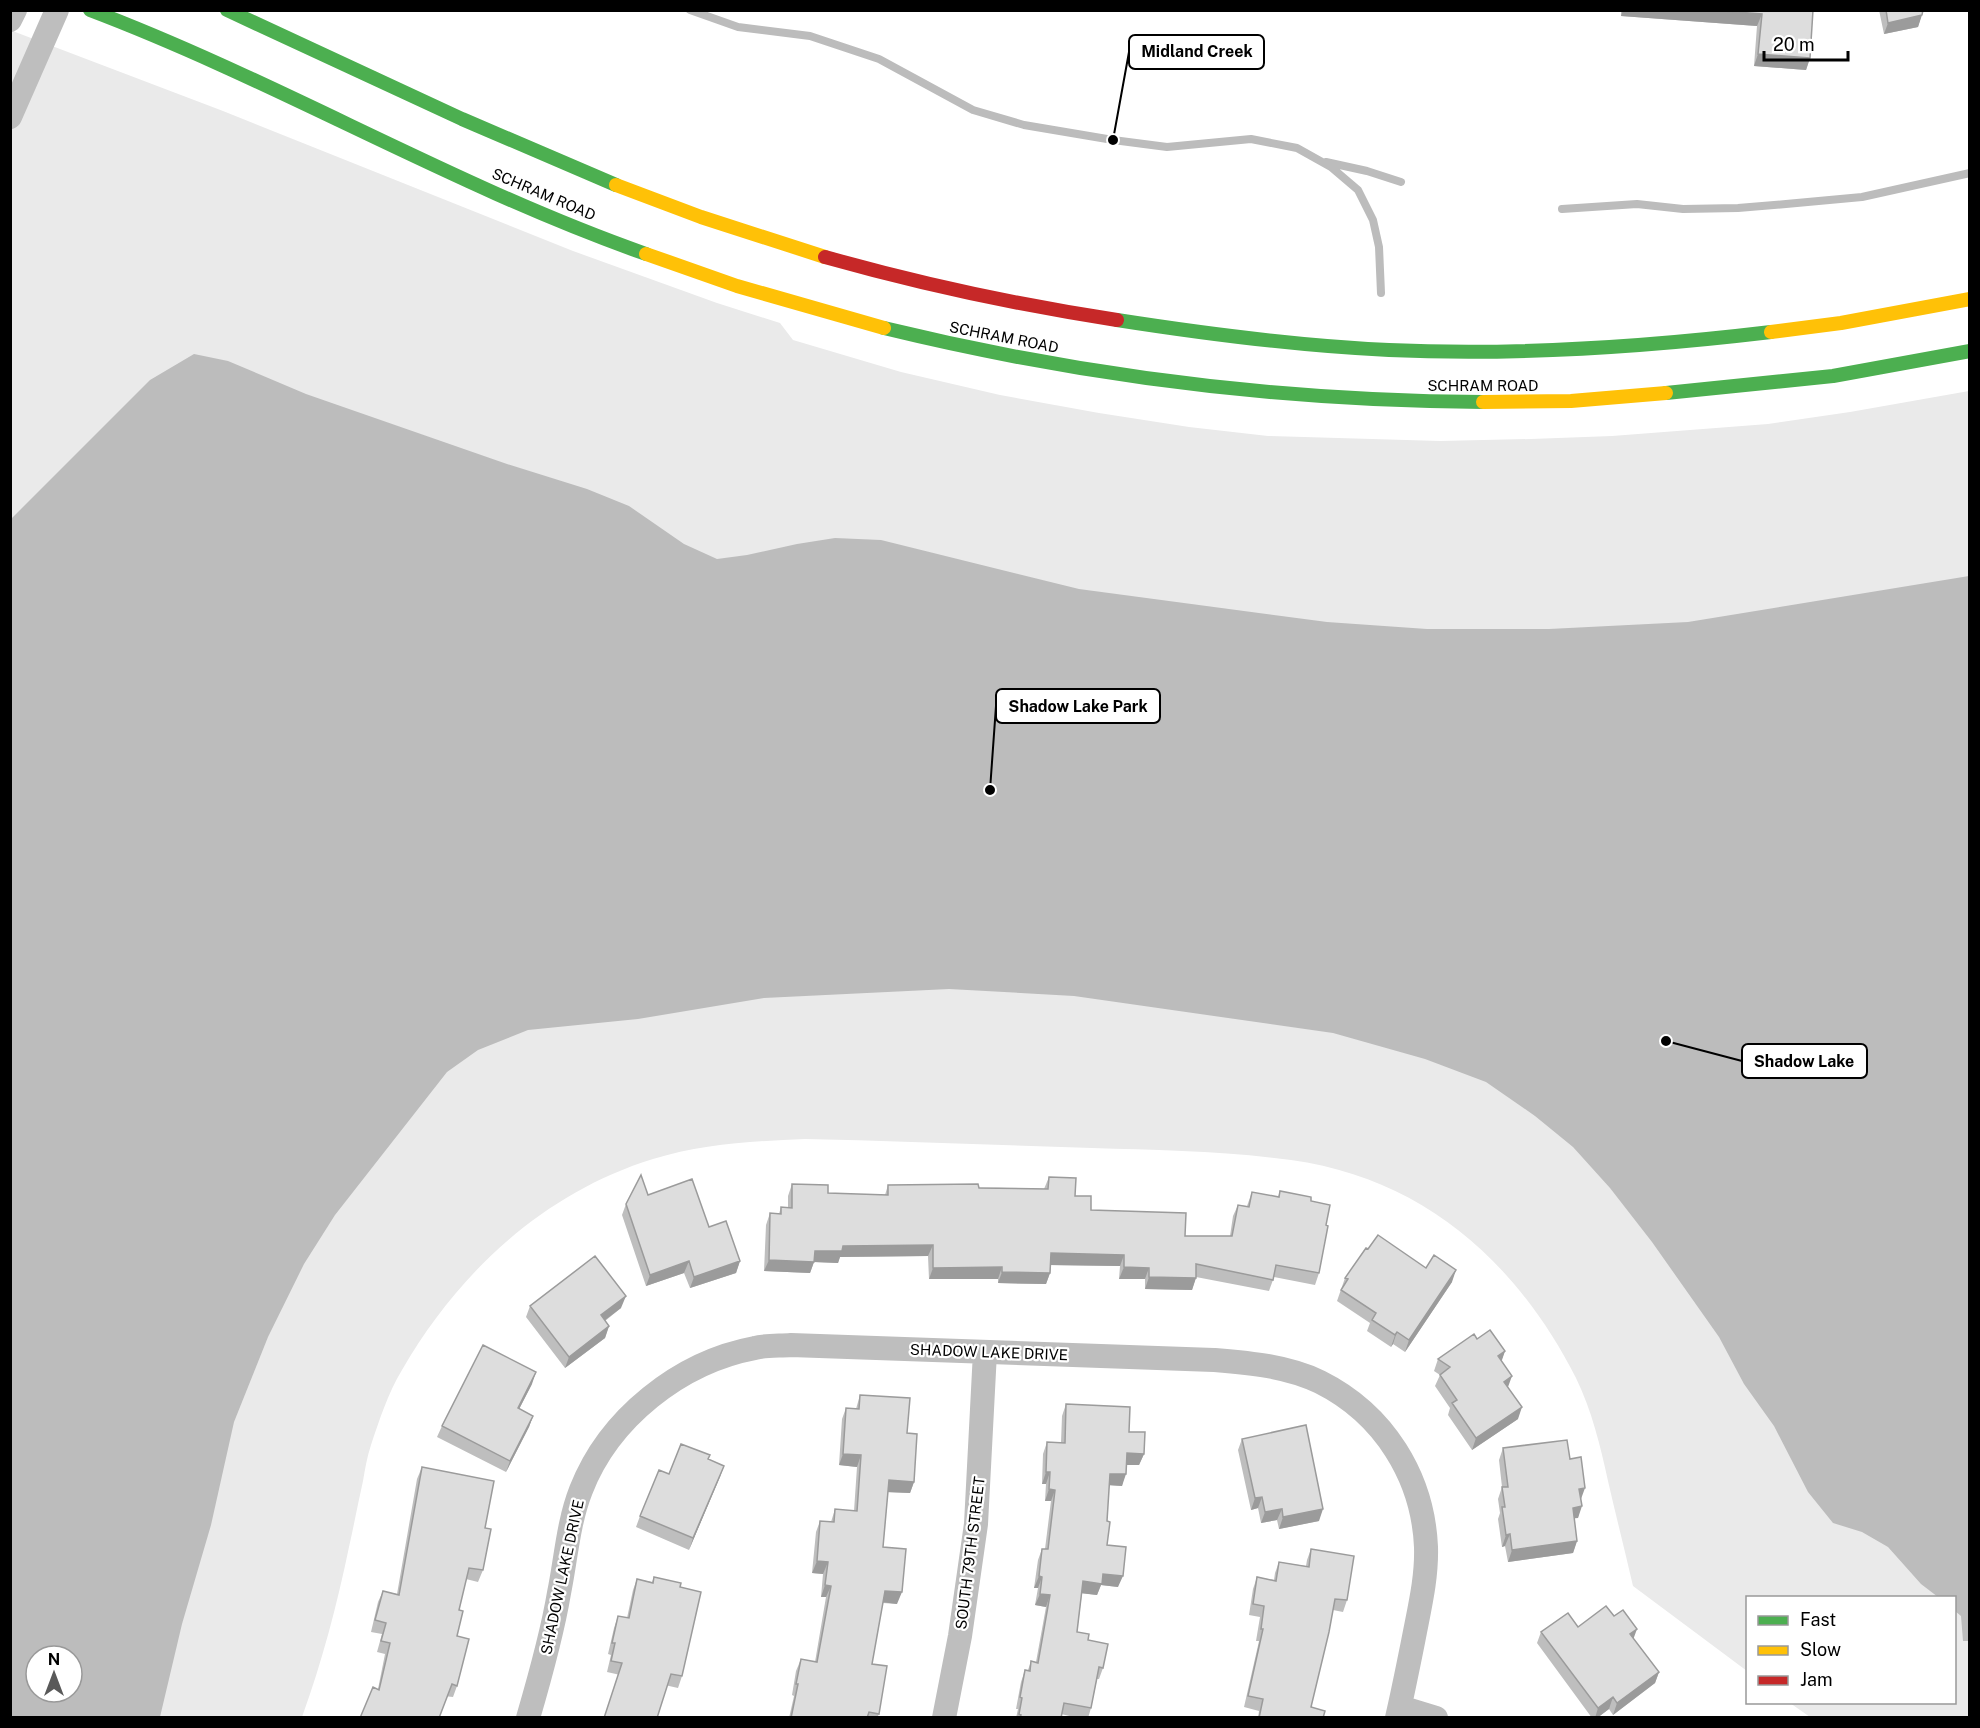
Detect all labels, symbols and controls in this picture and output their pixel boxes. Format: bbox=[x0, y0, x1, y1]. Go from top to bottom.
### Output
scale bar bbox=[1764, 24, 1848, 62]
text: 20 m bbox=[1773, 34, 1815, 55]
callout: Midland Creek bbox=[1129, 35, 1264, 69]
text: Midland Creek bbox=[1141, 42, 1253, 61]
street label: SCHRAM ROAD bbox=[490, 164, 598, 224]
street label: SCHRAM ROAD bbox=[948, 318, 1060, 356]
street label: SCHRAM ROAD bbox=[1428, 377, 1538, 394]
callout: Shadow Lake Park bbox=[996, 689, 1160, 723]
text: Shadow Lake Park bbox=[1008, 697, 1148, 716]
callout: Shadow Lake bbox=[1742, 1044, 1867, 1078]
text: Shadow Lake bbox=[1754, 1052, 1854, 1071]
street label: SHADOW LAKE DRIVE bbox=[910, 1341, 1068, 1363]
street label: SOUTH 79TH STREET bbox=[952, 1475, 988, 1630]
street label: SHADOW LAKE DRIVE bbox=[537, 1498, 587, 1656]
legend bbox=[1746, 1596, 1956, 1704]
text: Fast bbox=[1800, 1609, 1836, 1630]
text: Slow bbox=[1800, 1639, 1841, 1660]
north arrow bbox=[24, 1644, 84, 1704]
text: N bbox=[48, 1650, 60, 1669]
text: Jam bbox=[1800, 1669, 1833, 1690]

